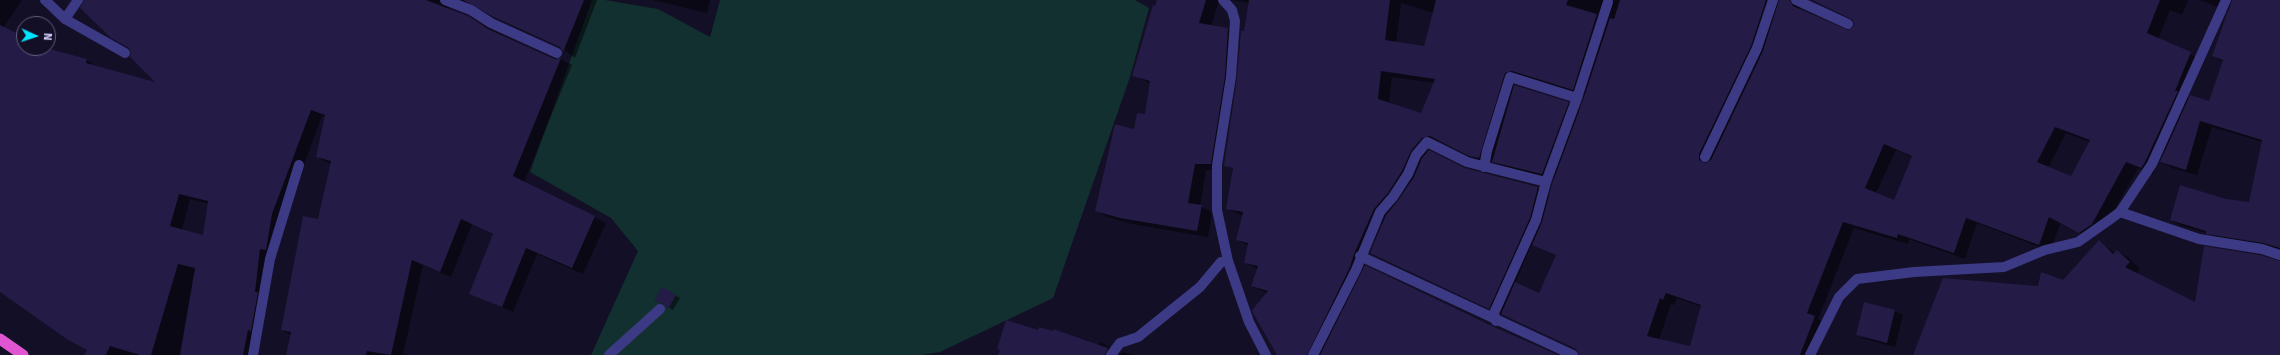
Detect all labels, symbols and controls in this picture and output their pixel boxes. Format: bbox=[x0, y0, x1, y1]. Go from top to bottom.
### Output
north arrow bbox=[16, 16, 56, 56]
text: N bbox=[41, 32, 54, 41]

